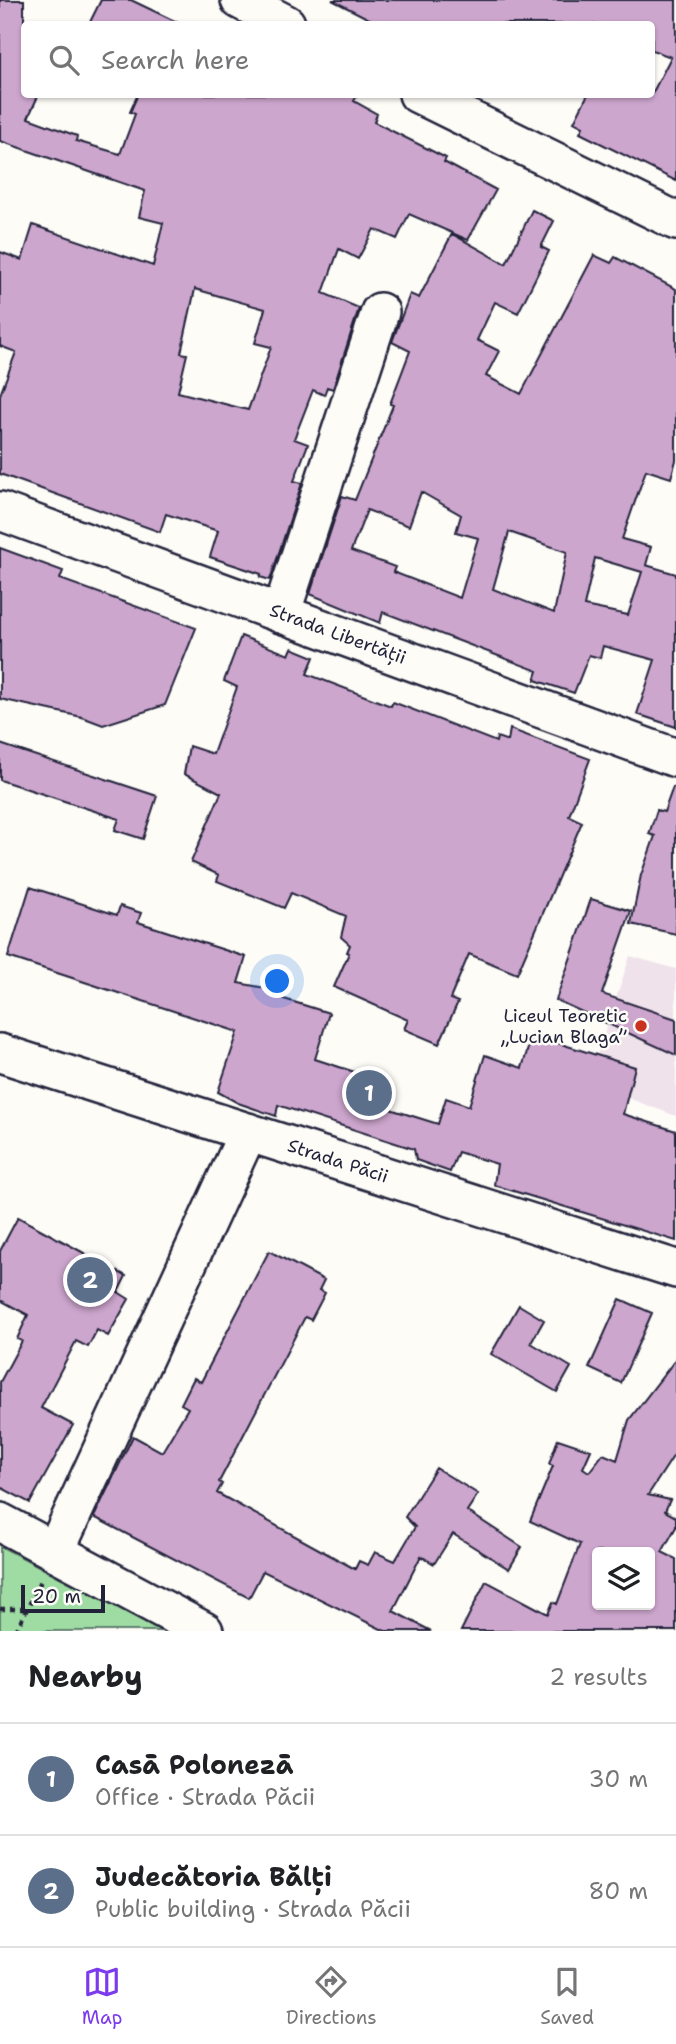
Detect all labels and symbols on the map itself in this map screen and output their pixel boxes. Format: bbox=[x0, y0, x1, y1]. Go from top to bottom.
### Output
street label: Strada Libertății bbox=[267, 598, 409, 670]
your location bbox=[260, 964, 294, 998]
place label: Liceul Teoretic „Lucian Blaga” bbox=[500, 1004, 627, 1049]
marker: Liceul Teoretic „Lucian Blaga” bbox=[633, 1018, 649, 1034]
pin: 1 bbox=[346, 1067, 392, 1119]
street label: Strada Păcii bbox=[285, 1133, 391, 1189]
pin: 2 bbox=[67, 1254, 113, 1306]
scale bar bbox=[21, 1582, 105, 1614]

